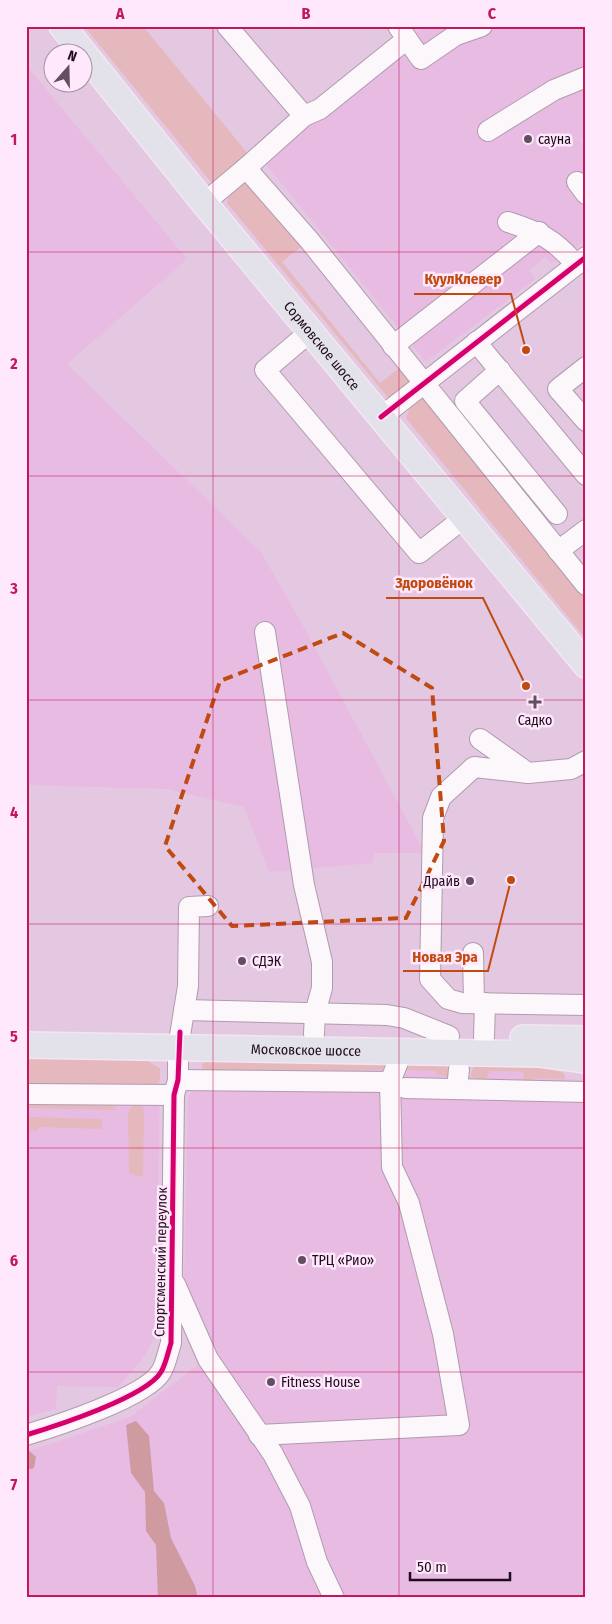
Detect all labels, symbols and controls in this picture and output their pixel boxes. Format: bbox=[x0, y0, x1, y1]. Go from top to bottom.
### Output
text: A bbox=[115, 4, 125, 23]
text: B bbox=[302, 4, 311, 23]
text: C bbox=[488, 4, 497, 23]
north arrow bbox=[42, 42, 92, 92]
text: N bbox=[65, 47, 79, 66]
text: 1 bbox=[11, 130, 17, 149]
place label: сауна bbox=[538, 131, 571, 148]
marker: сауна bbox=[522, 133, 534, 145]
callout: КуулКлевер bbox=[414, 264, 511, 294]
text: КуулКлевер bbox=[424, 270, 502, 288]
street label: Сормовское шоссе bbox=[280, 298, 364, 394]
text: 2 bbox=[9, 354, 18, 373]
callout: Здоровёнок bbox=[386, 568, 483, 598]
text: Здоровёнок bbox=[394, 574, 473, 592]
text: 3 bbox=[9, 579, 18, 598]
marker: Садко bbox=[528, 695, 542, 709]
place label: Садко bbox=[518, 712, 552, 729]
text: 4 bbox=[10, 803, 18, 822]
place label: Драйв bbox=[422, 873, 460, 890]
marker: Драйв bbox=[464, 875, 476, 887]
callout: Новая Эра bbox=[403, 941, 488, 971]
text: Новая Эра bbox=[412, 948, 478, 966]
place label: СДЭК bbox=[252, 953, 282, 970]
marker: СДЭК bbox=[236, 955, 248, 967]
text: 5 bbox=[10, 1027, 18, 1046]
street label: Московское шоссе bbox=[251, 1040, 361, 1059]
street label: Спортсменский переулок bbox=[151, 1187, 171, 1337]
text: 6 bbox=[10, 1251, 18, 1270]
place label: ТРЦ «Рио» bbox=[312, 1252, 374, 1269]
marker: ТРЦ «Рио» bbox=[296, 1254, 308, 1266]
place label: Fitness House bbox=[281, 1374, 360, 1391]
marker: Fitness House bbox=[265, 1376, 277, 1388]
text: 7 bbox=[11, 1475, 18, 1494]
scale bar bbox=[410, 1549, 510, 1581]
text: 50 m bbox=[417, 1558, 447, 1576]

